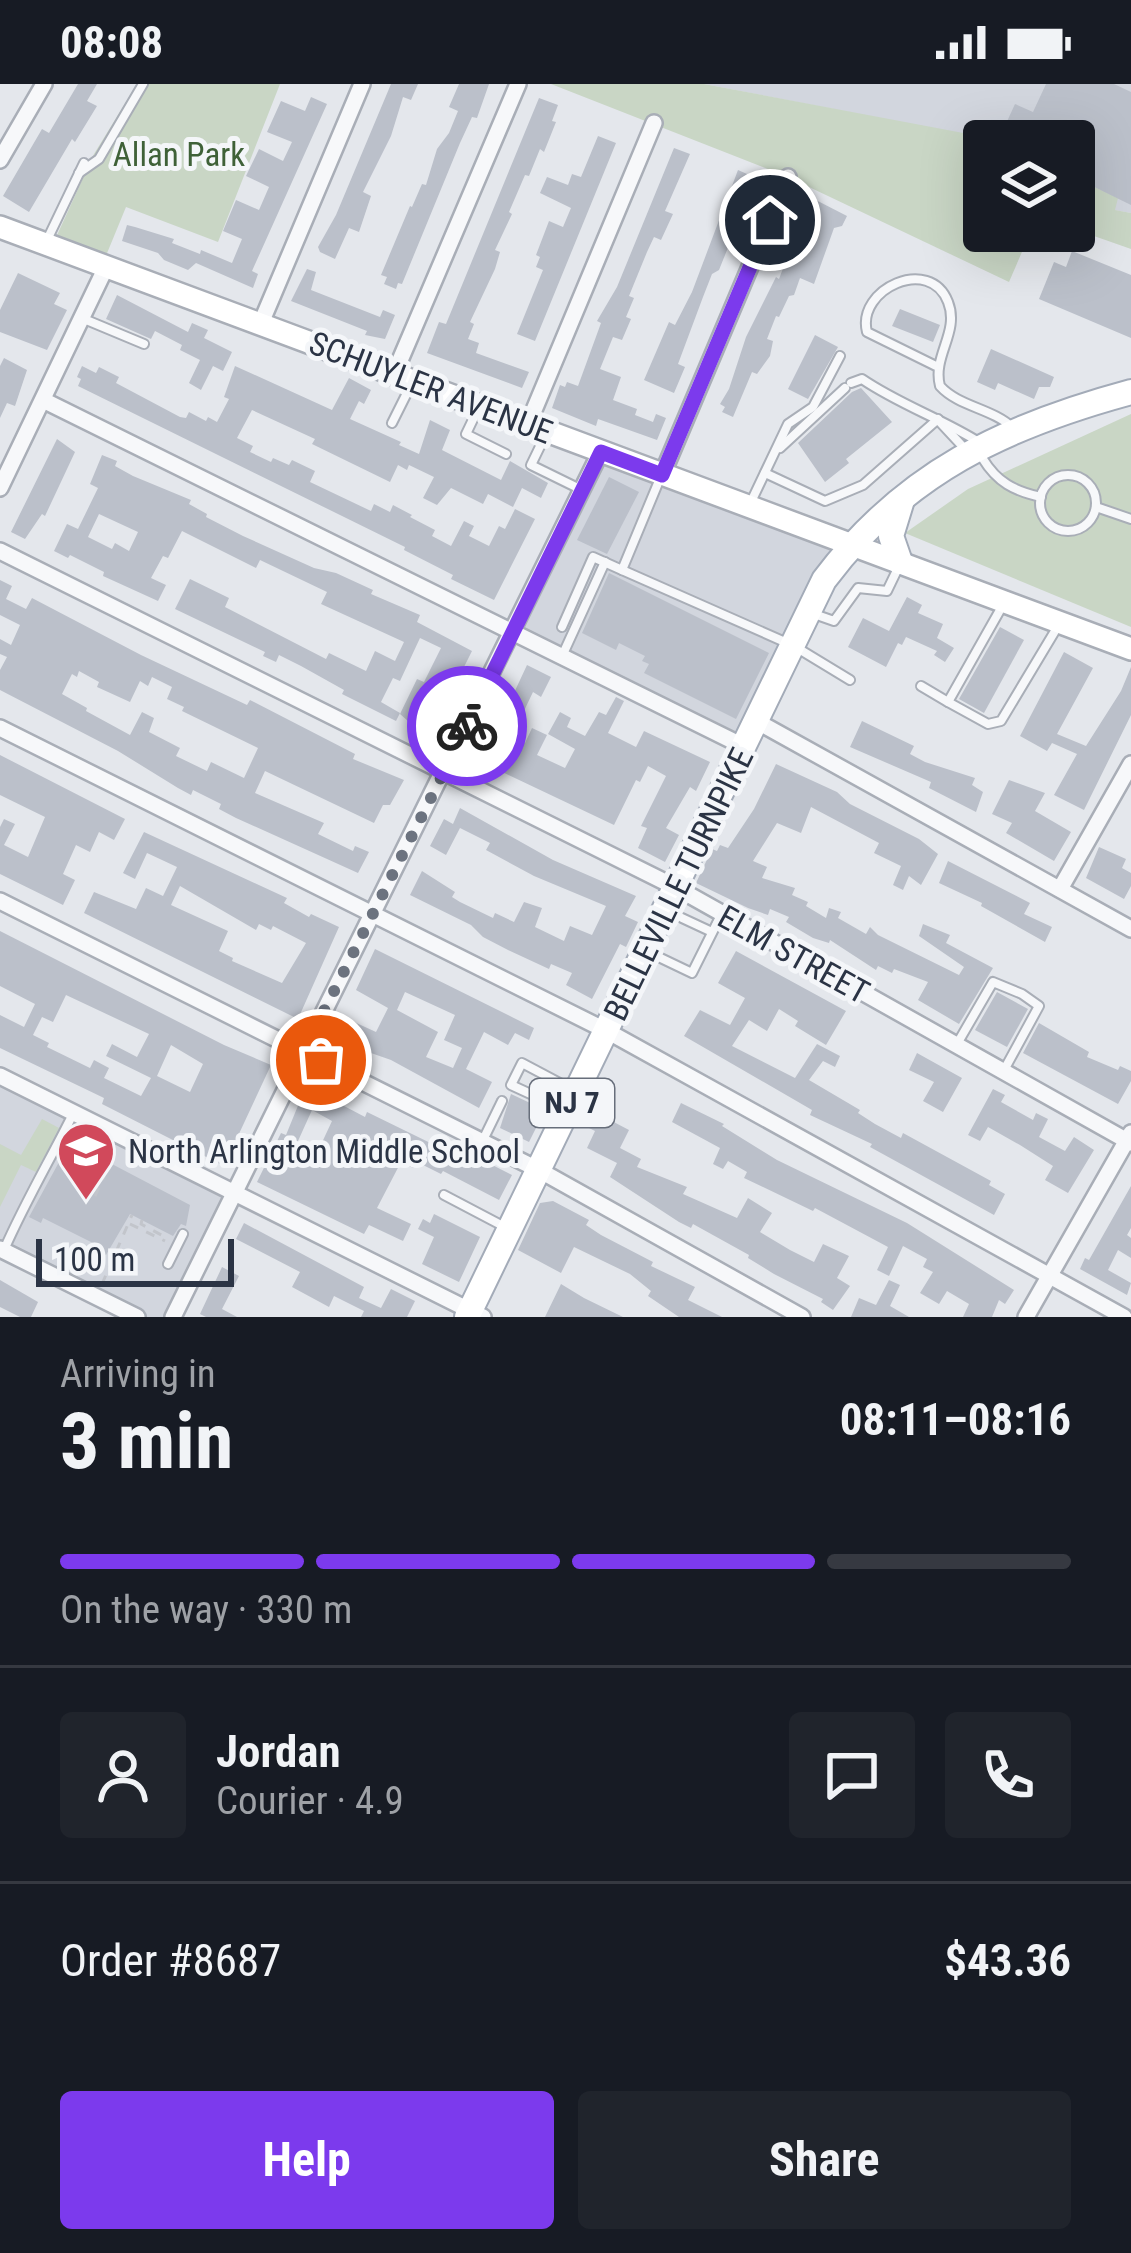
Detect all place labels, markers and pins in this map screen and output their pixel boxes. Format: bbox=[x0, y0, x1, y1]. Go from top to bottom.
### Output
pin bbox=[719, 169, 821, 271]
pin bbox=[270, 1009, 372, 1111]
school or university icon: North Arlington Middle School bbox=[55, 1120, 117, 1202]
place label: North Arlington Middle School bbox=[128, 1132, 520, 1171]

